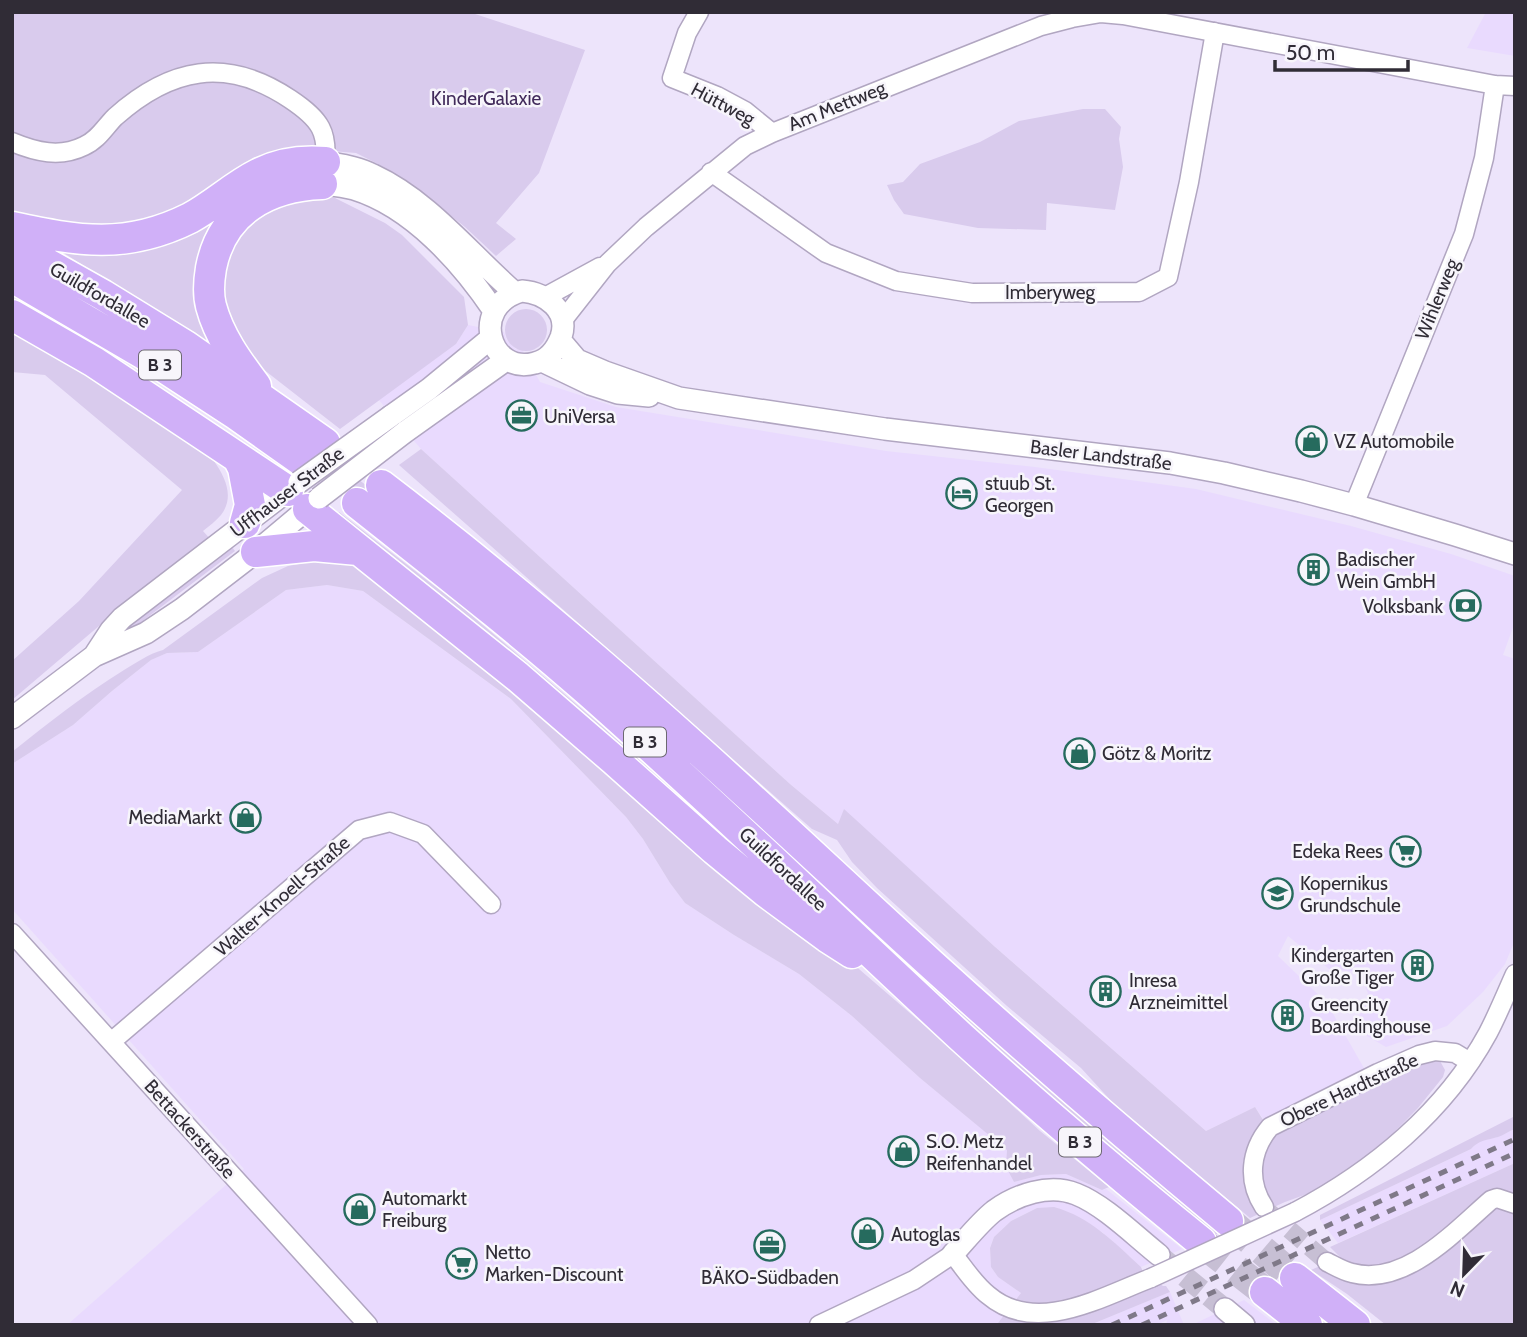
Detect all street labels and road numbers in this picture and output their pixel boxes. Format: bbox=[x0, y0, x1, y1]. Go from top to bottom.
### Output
street label: Am Mettweg bbox=[785, 76, 890, 136]
street label: Hüttweg bbox=[687, 78, 759, 131]
street label: Wihlerweg bbox=[1410, 255, 1464, 343]
street label: Guildfordallee bbox=[46, 257, 154, 333]
street label: Imberyweg bbox=[1005, 281, 1096, 304]
road number: B 3 bbox=[139, 351, 181, 380]
street label: Basler Landstraße bbox=[1029, 435, 1173, 475]
street label: Uffhauser Straße bbox=[226, 442, 349, 542]
road number: B 3 bbox=[624, 728, 666, 756]
street label: Guildfordallee bbox=[734, 822, 832, 916]
street label: Walter-Knoell-Straße bbox=[210, 831, 354, 961]
street label: Obere Hardtstraße bbox=[1276, 1048, 1422, 1132]
street label: Bettackerstraße bbox=[140, 1075, 241, 1183]
road number: B 3 bbox=[1059, 1128, 1101, 1156]

